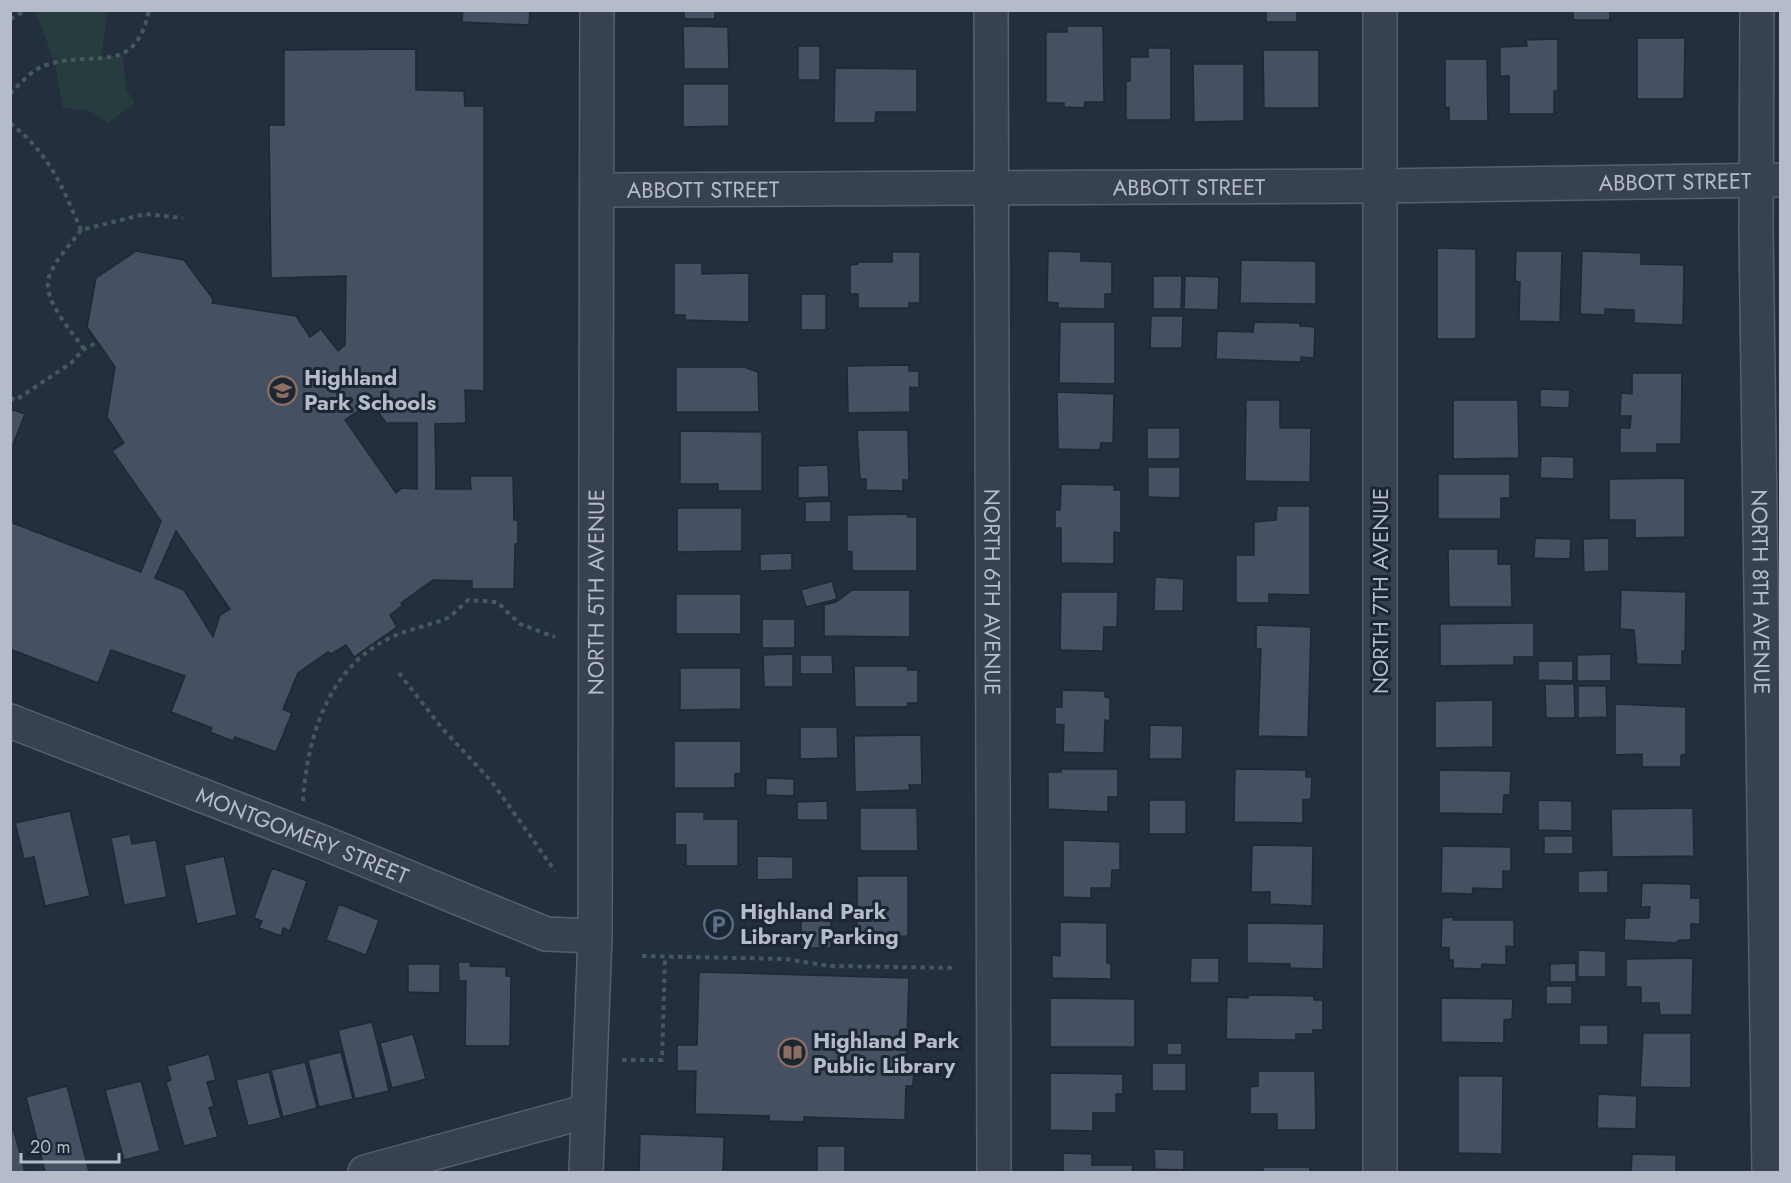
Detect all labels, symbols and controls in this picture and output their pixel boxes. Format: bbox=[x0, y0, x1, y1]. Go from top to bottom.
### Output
street label: ABBOTT STREET bbox=[1598, 164, 1752, 199]
street label: ABBOTT STREET bbox=[1113, 171, 1266, 203]
street label: ABBOTT STREET bbox=[627, 173, 780, 206]
place label: Highland Park Schools bbox=[304, 361, 436, 418]
school or university icon: Highland Park Schools bbox=[267, 374, 299, 406]
street label: NORTH 7TH AVENUE bbox=[1364, 488, 1396, 694]
street label: NORTH 5TH AVENUE bbox=[580, 489, 612, 695]
street label: NORTH 6TH AVENUE bbox=[976, 489, 1009, 695]
street label: NORTH 8TH AVENUE bbox=[1744, 489, 1778, 695]
street label: MONTGOMERY STREET bbox=[192, 779, 414, 892]
place label: Highland Park Library Parking bbox=[740, 895, 899, 952]
parking icon: Highland Park Library Parking bbox=[703, 908, 735, 940]
place label: Highland Park Public Library bbox=[813, 1024, 960, 1081]
library icon: Highland Park Public Library bbox=[776, 1037, 808, 1069]
scale bar bbox=[21, 1126, 118, 1164]
text: 20 m bbox=[30, 1134, 70, 1160]

